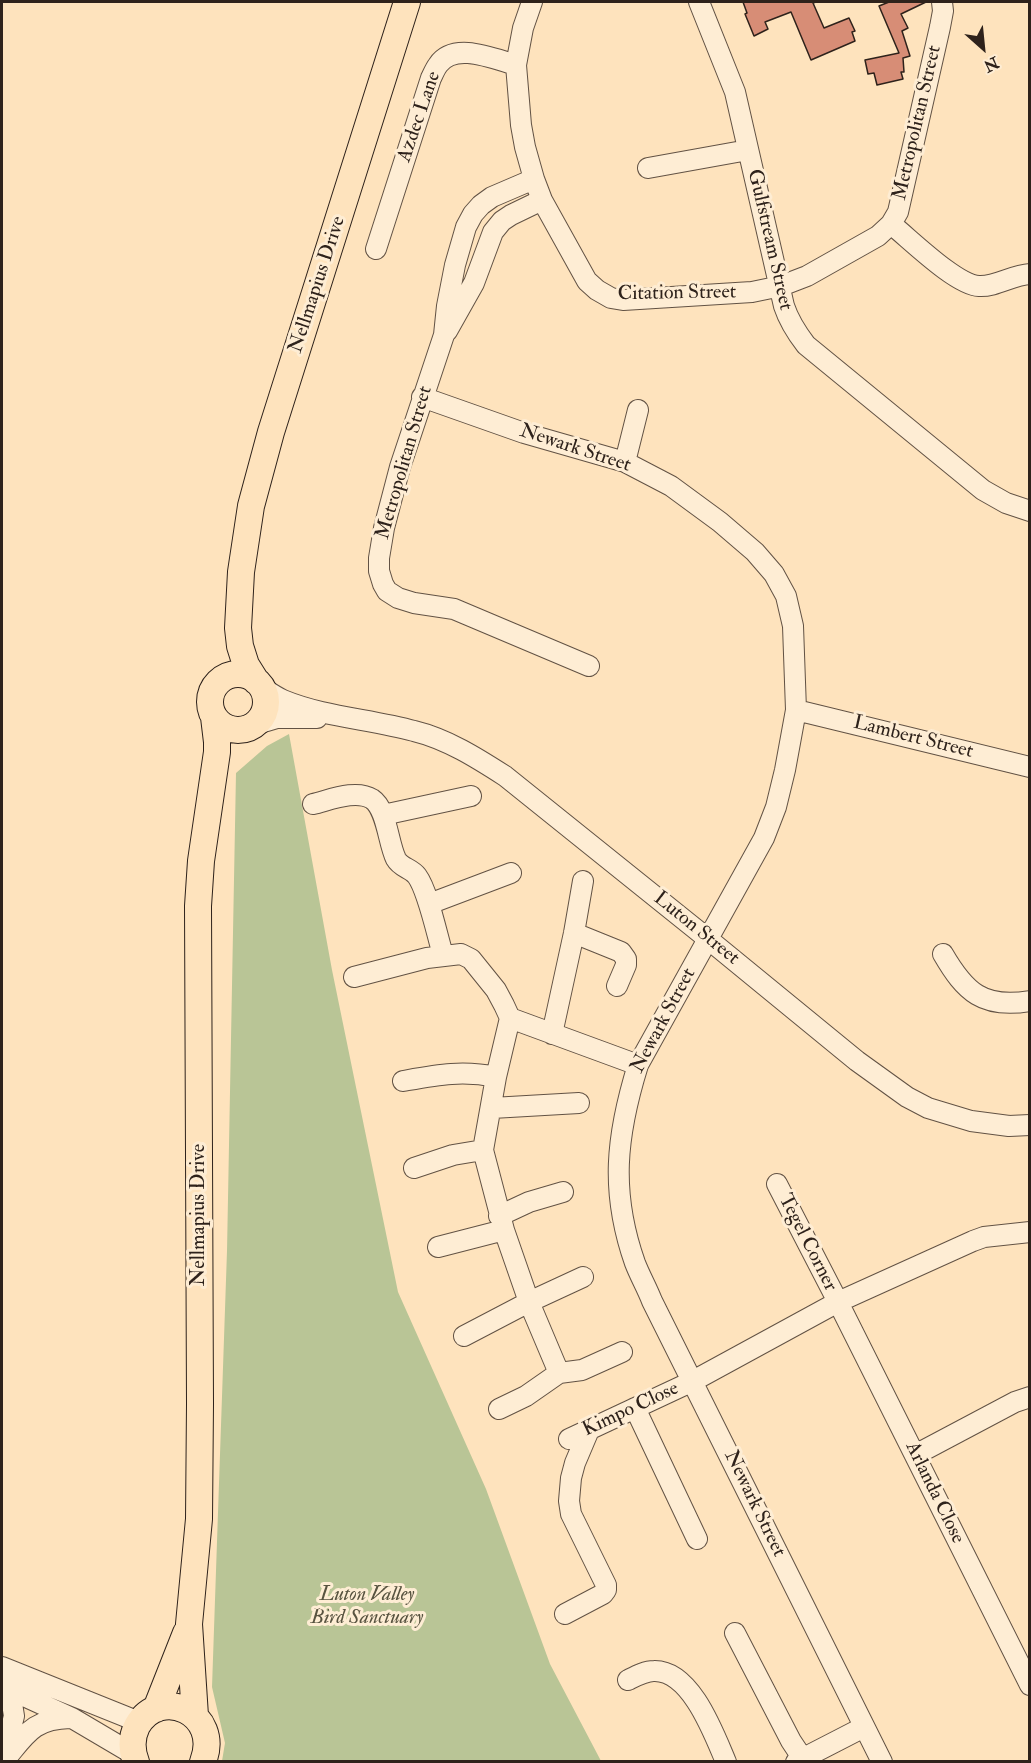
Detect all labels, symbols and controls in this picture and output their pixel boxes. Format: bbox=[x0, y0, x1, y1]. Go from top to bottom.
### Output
north arrow bbox=[953, 18, 1013, 78]
street label: Metropolitan Street bbox=[889, 43, 947, 203]
text: N bbox=[980, 52, 1002, 76]
street label: Azdec Lane bbox=[393, 69, 447, 165]
street label: Gulfstream Street bbox=[741, 167, 797, 313]
street label: Nellmapius Drive bbox=[285, 214, 351, 356]
street label: Citation Street bbox=[618, 281, 736, 307]
street label: Metropolitan Street bbox=[372, 384, 438, 542]
street label: Newark Street bbox=[516, 420, 634, 478]
street label: Lambert Street bbox=[851, 712, 975, 764]
street label: Luton Street bbox=[648, 887, 744, 971]
street label: Newark Street bbox=[626, 964, 702, 1078]
street label: Nellmapius Drive bbox=[188, 1144, 212, 1286]
street label: Tegel Corner bbox=[772, 1190, 842, 1296]
street label: Kimpo Close bbox=[579, 1377, 683, 1443]
street label: Arlanda Close bbox=[899, 1438, 969, 1548]
street label: Newark Street bbox=[718, 1447, 790, 1561]
park label: Luton Valley Bird Sanctuary bbox=[311, 1584, 423, 1631]

